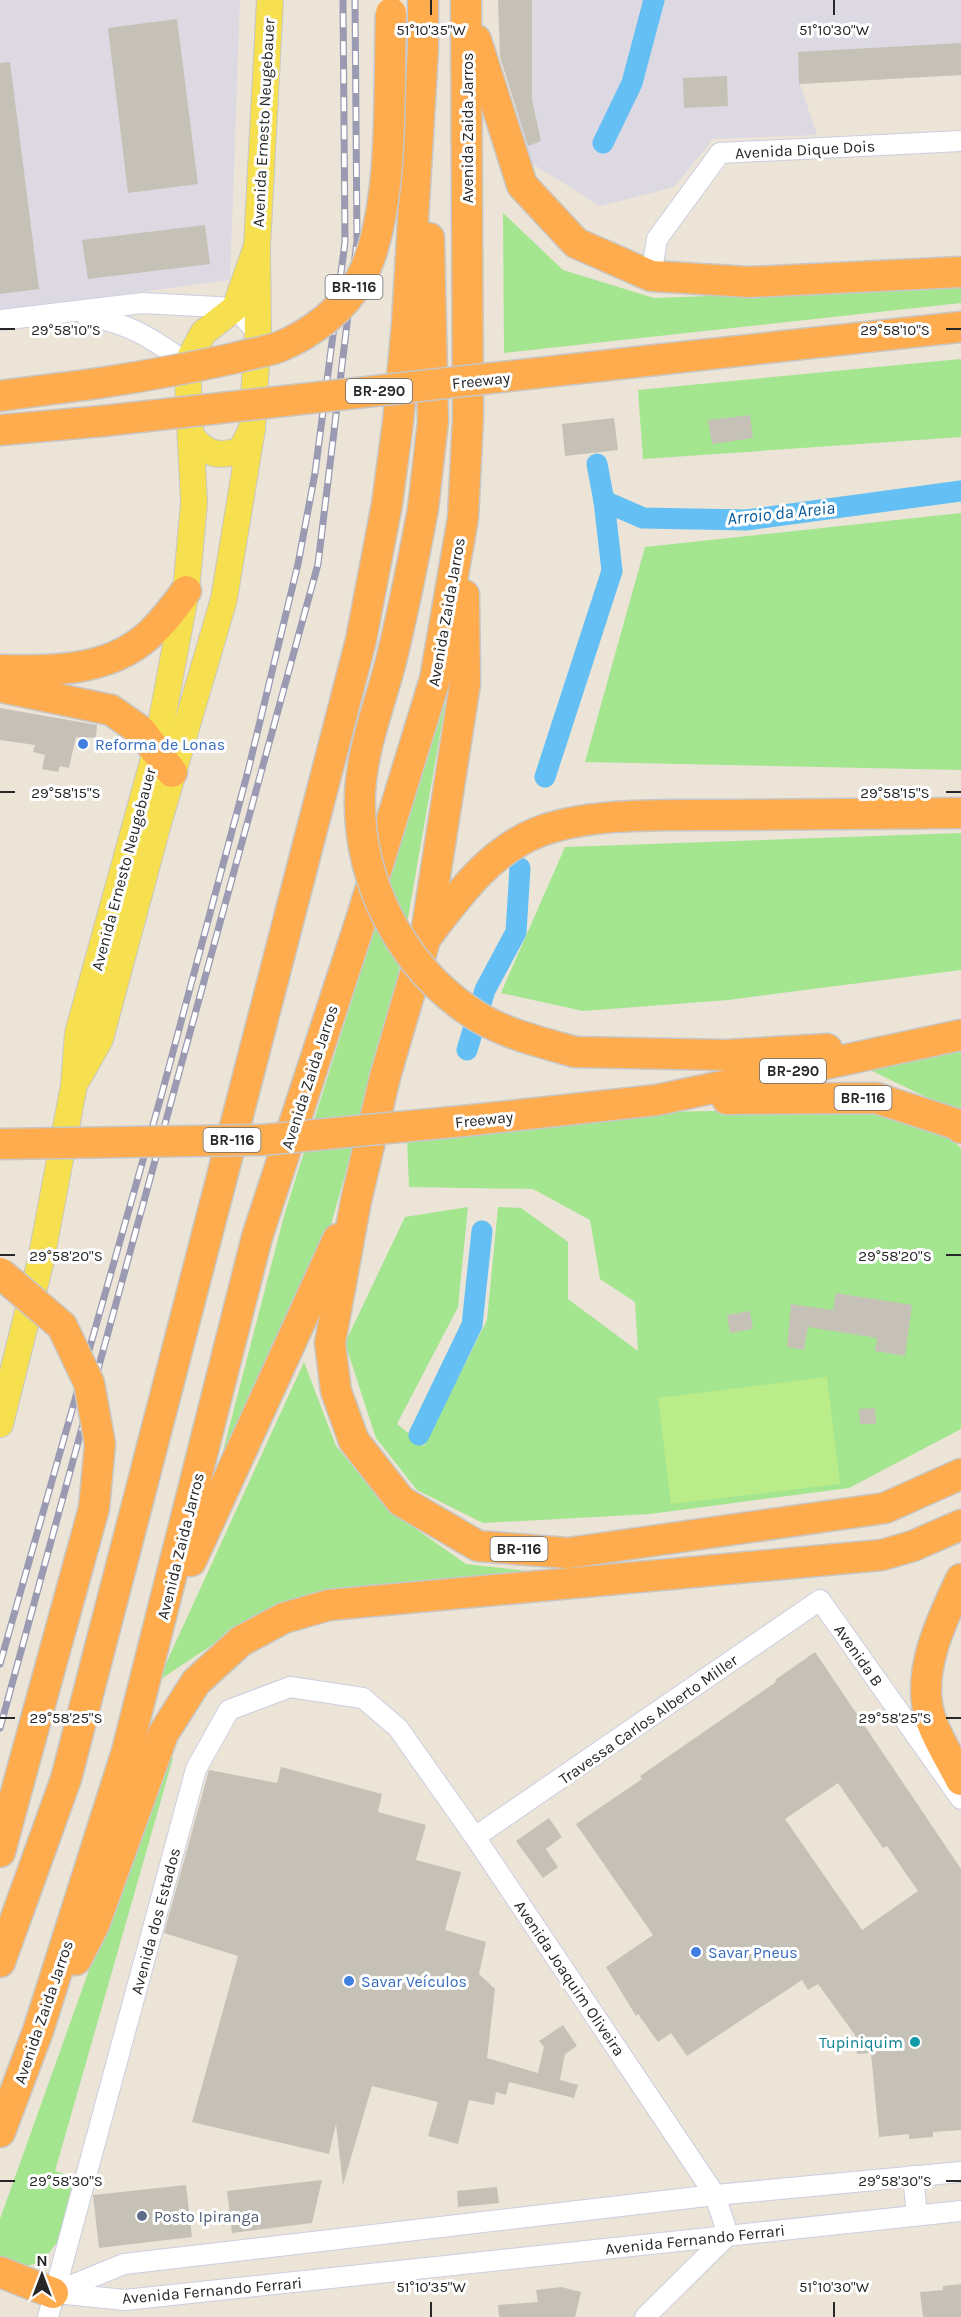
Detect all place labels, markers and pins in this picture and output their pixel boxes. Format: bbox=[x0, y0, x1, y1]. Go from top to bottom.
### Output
place label: Reforma de Lonas bbox=[95, 735, 225, 754]
marker: Reforma de Lonas bbox=[76, 737, 90, 751]
place label: Savar Pneus bbox=[708, 1943, 798, 1962]
marker: Savar Pneus bbox=[689, 1945, 703, 1959]
place label: Savar Veículos bbox=[361, 1972, 467, 1991]
marker: Savar Veículos bbox=[342, 1974, 356, 1988]
place label: Tupiniquim bbox=[819, 2033, 903, 2052]
marker: Tupiniquim bbox=[908, 2035, 922, 2049]
place label: Posto Ipiranga bbox=[154, 2207, 259, 2226]
marker: Posto Ipiranga bbox=[135, 2209, 149, 2223]

